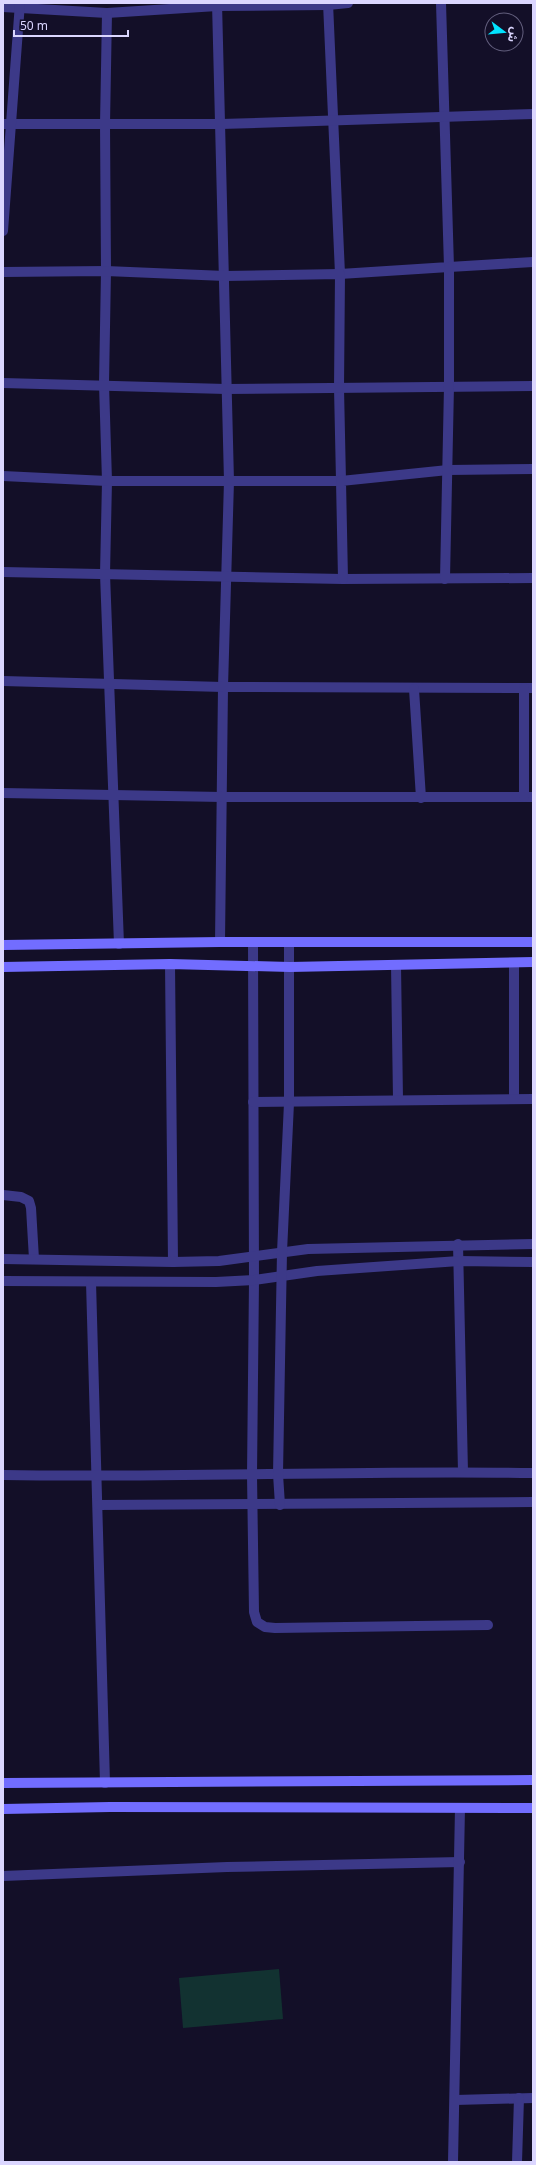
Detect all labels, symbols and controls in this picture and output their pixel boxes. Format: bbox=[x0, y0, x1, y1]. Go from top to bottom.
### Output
scale bar bbox=[14, 12, 128, 38]
north arrow bbox=[484, 12, 524, 52]
text: 50 m bbox=[20, 17, 48, 34]
text: ش bbox=[505, 26, 523, 44]

